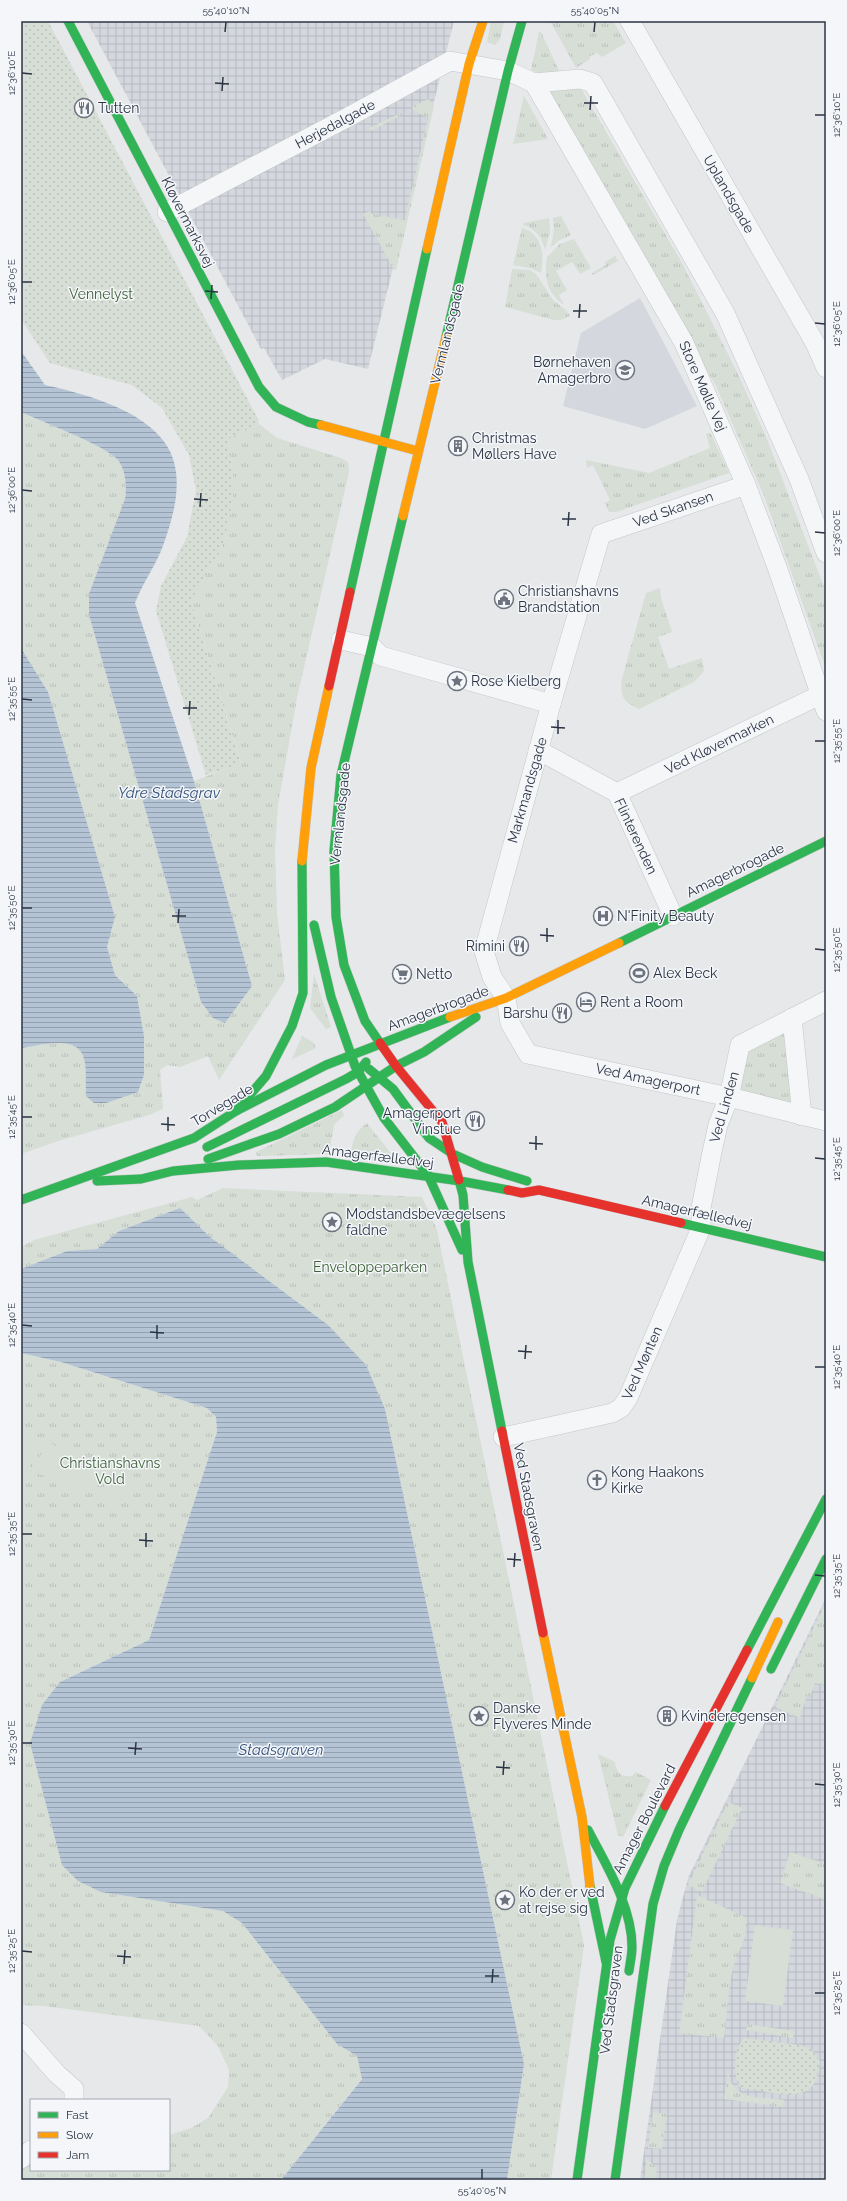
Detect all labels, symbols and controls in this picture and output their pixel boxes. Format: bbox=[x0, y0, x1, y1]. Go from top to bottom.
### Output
text: 55°40'10"N bbox=[202, 5, 250, 16]
text: 55°40'05"N bbox=[571, 5, 619, 16]
text: 12°36'10"E bbox=[6, 51, 17, 95]
text: 12°36'10"E bbox=[831, 93, 842, 137]
street label: Herjedalgade bbox=[292, 96, 378, 152]
restaurant icon: Tutten bbox=[73, 97, 95, 119]
place label: Tutten bbox=[98, 100, 139, 116]
street label: Uplandsgade bbox=[700, 152, 758, 236]
street label: Kløvermarksvej bbox=[158, 174, 218, 270]
text: 12°36'05"E bbox=[6, 259, 17, 305]
street label: Vermlandsgade bbox=[427, 282, 467, 386]
park label: Vennelyst bbox=[69, 286, 133, 302]
text: 12°36'05"E bbox=[831, 301, 842, 347]
street label: Store Mølle Vej bbox=[676, 338, 730, 434]
place label: Børnehaven Amagerbro bbox=[533, 354, 611, 386]
school or university icon: Børnehaven Amagerbro bbox=[614, 359, 636, 381]
place label: Christmas Møllers Have bbox=[472, 430, 557, 462]
building icon: Christmas Møllers Have bbox=[447, 435, 469, 457]
text: 12°36'00"E bbox=[6, 467, 17, 513]
street label: Ved Skansen bbox=[631, 488, 715, 530]
text: 12°36'00"E bbox=[831, 510, 842, 556]
place label: Christianshavns Brandstation bbox=[518, 583, 619, 615]
public building icon: Christianshavns Brandstation bbox=[493, 588, 515, 610]
place icon: Rose Kielberg bbox=[446, 670, 468, 692]
place label: Rose Kielberg bbox=[471, 673, 561, 689]
text: 12°35'55"E bbox=[6, 677, 17, 721]
street label: Ved Kløvermarken bbox=[662, 711, 776, 777]
text: 12°35'55"E bbox=[831, 719, 842, 763]
street label: Markmandsgade bbox=[504, 735, 550, 845]
street label: Vermlandsgade bbox=[327, 762, 353, 866]
water label: Ydre Stadsgrav bbox=[118, 784, 221, 802]
street label: Flinterenden bbox=[611, 795, 661, 877]
street label: Amagerbrogade bbox=[684, 839, 786, 901]
text: 12°35'50"E bbox=[6, 886, 17, 930]
hospital icon: N'Finity Beauty bbox=[592, 905, 614, 927]
place label: N'Finity Beauty bbox=[617, 908, 715, 924]
text: 12°35'50"E bbox=[831, 928, 842, 972]
restaurant icon: Rimini bbox=[508, 935, 530, 957]
place label: Rimini bbox=[466, 938, 505, 954]
sports icon: Alex Beck bbox=[628, 962, 650, 984]
supermarket icon: Netto bbox=[391, 963, 413, 985]
place label: Alex Beck bbox=[653, 965, 718, 981]
place label: Netto bbox=[416, 966, 452, 982]
street label: Amagerbrogade bbox=[385, 982, 491, 1034]
hotel icon: Rent a Room bbox=[575, 991, 597, 1013]
place label: Rent a Room bbox=[600, 994, 683, 1010]
restaurant icon: Barshu bbox=[551, 1002, 573, 1024]
place label: Barshu bbox=[503, 1005, 548, 1021]
street label: Ved Amagerport bbox=[594, 1060, 702, 1098]
street label: Ved Linden bbox=[706, 1069, 742, 1145]
street label: Torvegade bbox=[188, 1080, 256, 1130]
text: 12°35'45"E bbox=[6, 1095, 17, 1139]
place label: Amagerport Vinstue bbox=[383, 1105, 461, 1137]
restaurant icon: Amagerport Vinstue bbox=[464, 1110, 486, 1132]
text: 12°35'45"E bbox=[831, 1137, 842, 1181]
street label: Amagerfælledvej bbox=[321, 1141, 435, 1171]
street label: Amagerfælledvej bbox=[640, 1192, 754, 1232]
place label: Modstandsbevægelsens faldne bbox=[346, 1206, 506, 1238]
place icon: Modstandsbevægelsens faldne bbox=[321, 1211, 343, 1233]
park label: Enveloppeparken bbox=[313, 1259, 427, 1275]
text: 12°35'40"E bbox=[6, 1303, 17, 1347]
street label: Ved Mønten bbox=[619, 1324, 665, 1402]
text: 12°35'40"E bbox=[831, 1345, 842, 1389]
street label: Ved Stadsgraven bbox=[511, 1442, 547, 1552]
park label: Christianshavns Vold bbox=[60, 1455, 161, 1487]
place label: Kong Haakons Kirke bbox=[611, 1464, 704, 1496]
church icon: Kong Haakons Kirke bbox=[586, 1469, 608, 1491]
text: 12°35'35"E bbox=[6, 1512, 17, 1556]
text: 12°35'35"E bbox=[831, 1554, 842, 1598]
place label: Danske Flyveres Minde bbox=[493, 1700, 592, 1732]
place icon: Danske Flyveres Minde bbox=[468, 1705, 490, 1727]
building icon: Kvinderegensen bbox=[656, 1705, 678, 1727]
place label: Kvinderegensen bbox=[681, 1708, 786, 1724]
text: 12°35'30"E bbox=[6, 1721, 17, 1765]
water label: Stadsgraven bbox=[238, 1741, 323, 1759]
street label: Amager Boulevard bbox=[609, 1761, 679, 1877]
text: 12°35'30"E bbox=[831, 1763, 842, 1807]
place label: Ko der er ved at rejse sig bbox=[519, 1884, 605, 1916]
place icon: Ko der er ved at rejse sig bbox=[494, 1889, 516, 1911]
text: 12°35'25"E bbox=[6, 1929, 17, 1973]
street label: Ved Stadsgraven bbox=[596, 1945, 626, 2055]
text: 12°35'25"E bbox=[831, 1971, 842, 2015]
legend bbox=[30, 2099, 170, 2171]
text: Fast bbox=[66, 2108, 89, 2122]
text: Slow bbox=[66, 2128, 93, 2142]
text: Jam bbox=[66, 2148, 89, 2162]
text: 55°40'05"N bbox=[458, 2185, 506, 2196]

